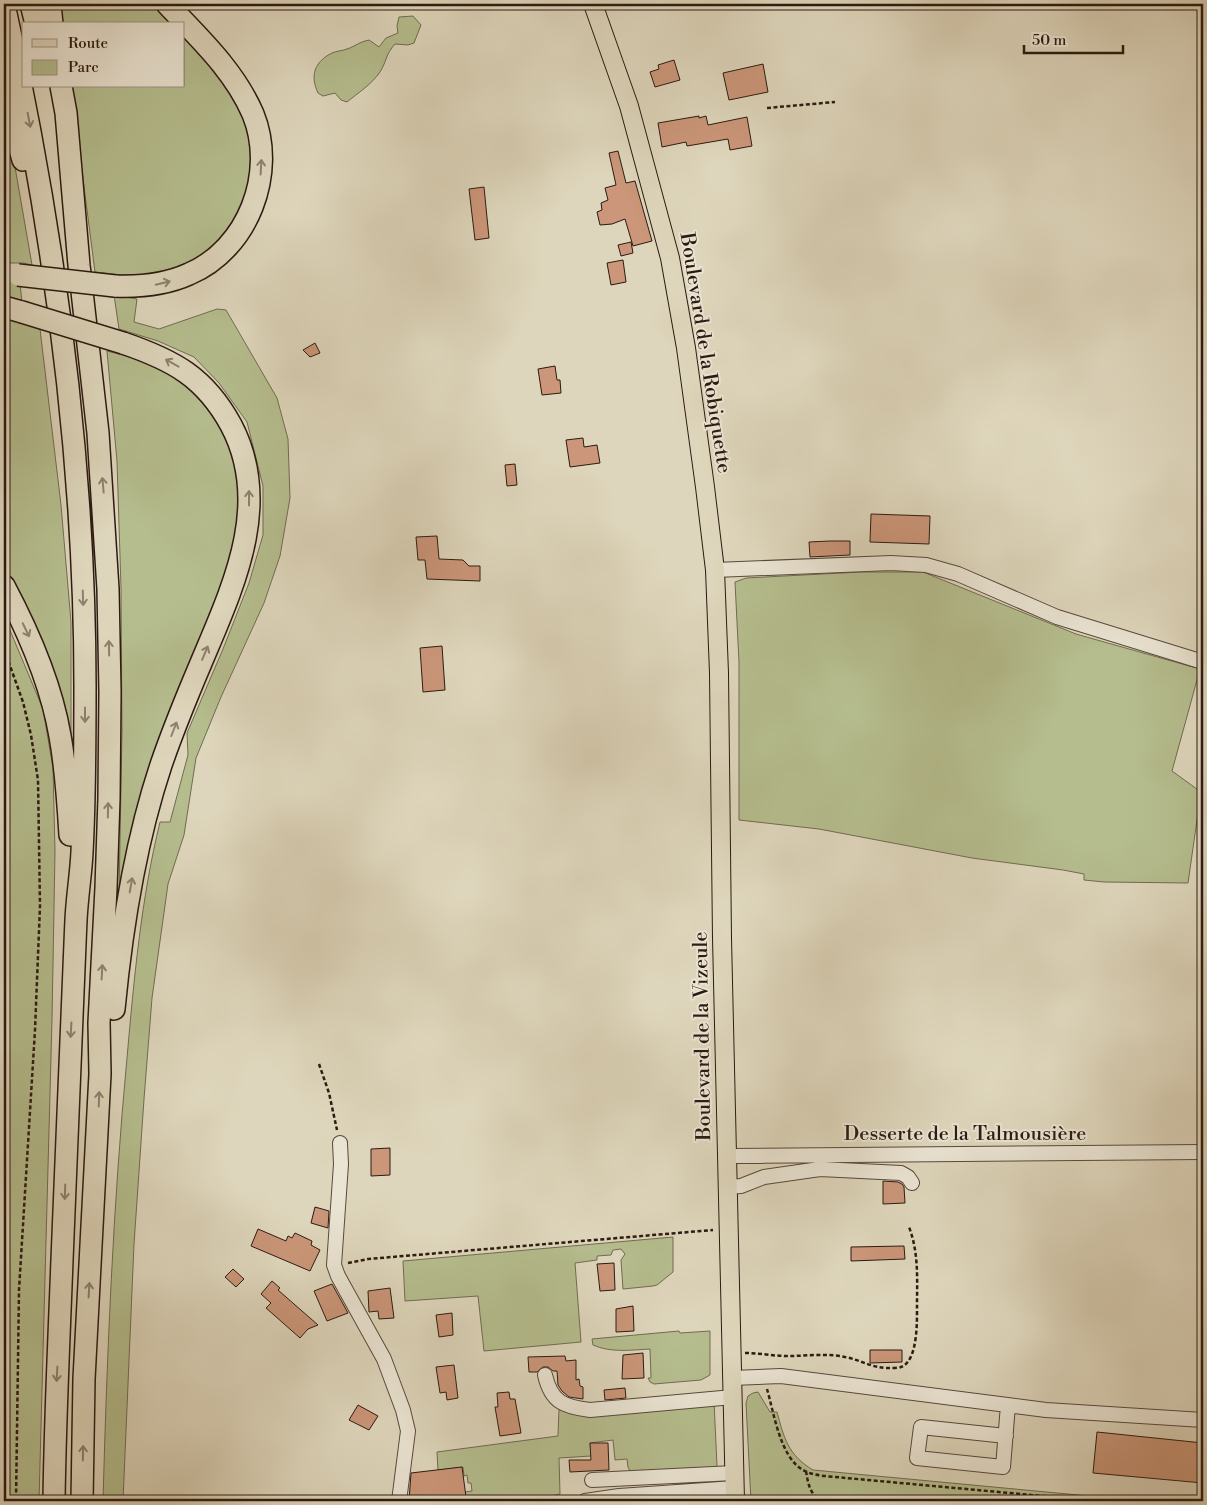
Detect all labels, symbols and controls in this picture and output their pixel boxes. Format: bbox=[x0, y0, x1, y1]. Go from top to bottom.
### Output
legend bbox=[22, 22, 185, 88]
scale bar bbox=[1024, 22, 1123, 54]
text: 50 m bbox=[1032, 31, 1066, 50]
text: Route bbox=[68, 34, 108, 53]
text: Parc bbox=[68, 58, 99, 77]
one-way arrow bbox=[24, 112, 34, 128]
one-way arrow bbox=[256, 160, 266, 176]
street label: Boulevard de la Robiquette bbox=[673, 230, 736, 475]
one-way arrow bbox=[155, 278, 171, 287]
one-way arrow bbox=[165, 358, 180, 368]
one-way arrow bbox=[98, 478, 107, 494]
one-way arrow bbox=[244, 490, 254, 506]
one-way arrow bbox=[78, 589, 87, 605]
one-way arrow bbox=[22, 622, 31, 637]
one-way arrow bbox=[105, 640, 114, 656]
one-way arrow bbox=[201, 646, 211, 661]
one-way arrow bbox=[80, 706, 90, 723]
one-way arrow bbox=[170, 722, 179, 737]
one-way arrow bbox=[104, 802, 113, 818]
one-way arrow bbox=[126, 877, 136, 893]
street label: Boulevard de la Vizeule bbox=[689, 931, 717, 1142]
one-way arrow bbox=[97, 965, 107, 981]
one-way arrow bbox=[67, 1021, 76, 1037]
one-way arrow bbox=[94, 1091, 104, 1108]
street label: Desserte de la Talmousière bbox=[844, 1122, 1086, 1147]
one-way arrow bbox=[60, 1184, 69, 1200]
one-way arrow bbox=[84, 1282, 94, 1298]
one-way arrow bbox=[53, 1366, 62, 1382]
one-way arrow bbox=[78, 1445, 88, 1461]

